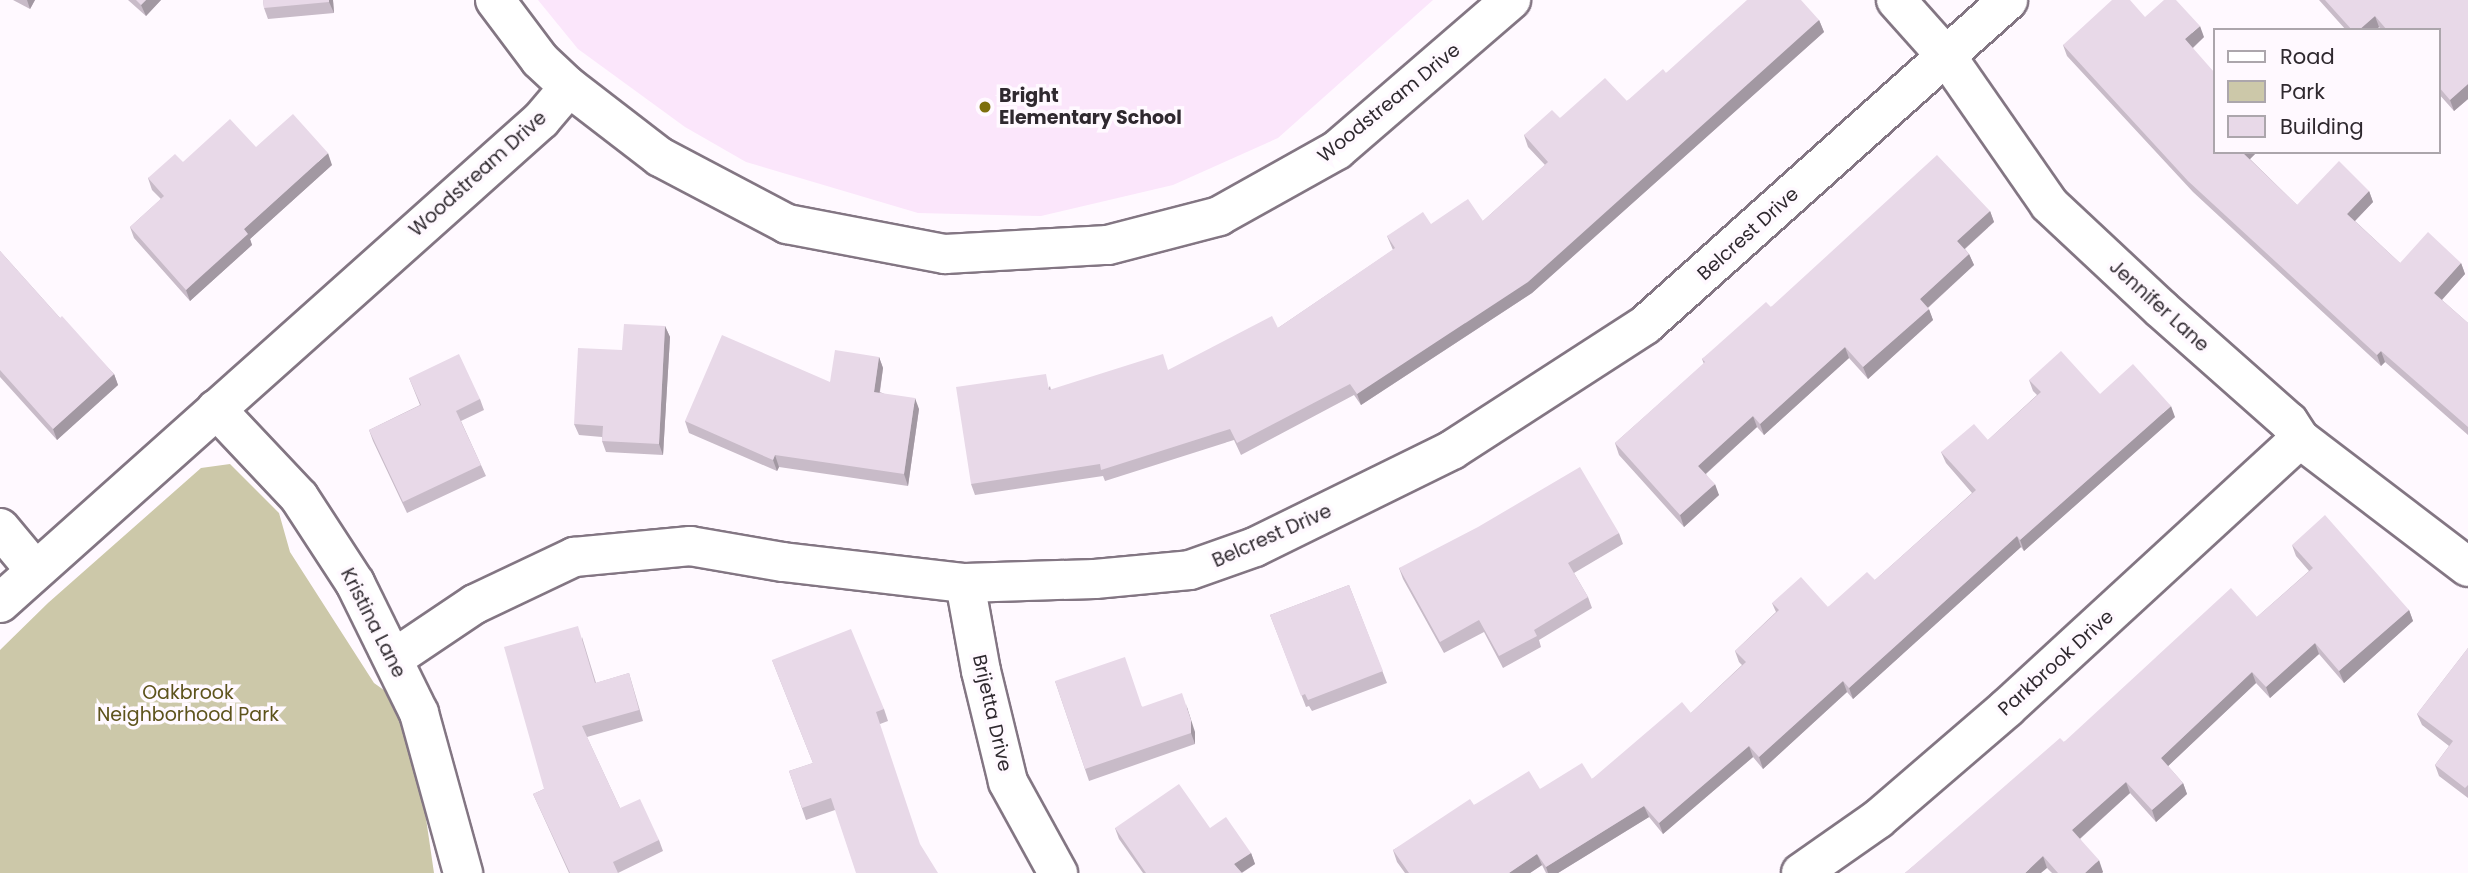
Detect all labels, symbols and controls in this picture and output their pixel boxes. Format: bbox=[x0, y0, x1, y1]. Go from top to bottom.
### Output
legend bbox=[2212, 28, 2440, 154]
street label: Woodstream Drive bbox=[1313, 39, 1465, 167]
text: Road bbox=[2280, 42, 2335, 71]
text: Park bbox=[2280, 77, 2325, 106]
place label: Bright Elementary School bbox=[999, 85, 1182, 129]
marker: Bright Elementary School bbox=[977, 99, 993, 115]
street label: Woodstream Drive bbox=[405, 106, 551, 242]
text: Building bbox=[2280, 112, 2364, 141]
street label: Belcrest Drive bbox=[1693, 183, 1803, 285]
street label: Jennifer Lane bbox=[2105, 255, 2213, 357]
street label: Belcrest Drive bbox=[1209, 500, 1335, 572]
street label: Kristina Lane bbox=[336, 564, 410, 682]
street label: Parkbrook Drive bbox=[1994, 605, 2118, 721]
street label: Brijetta Drive bbox=[967, 652, 1017, 774]
park label: Oakbrook Neighborhood Park bbox=[97, 682, 279, 726]

